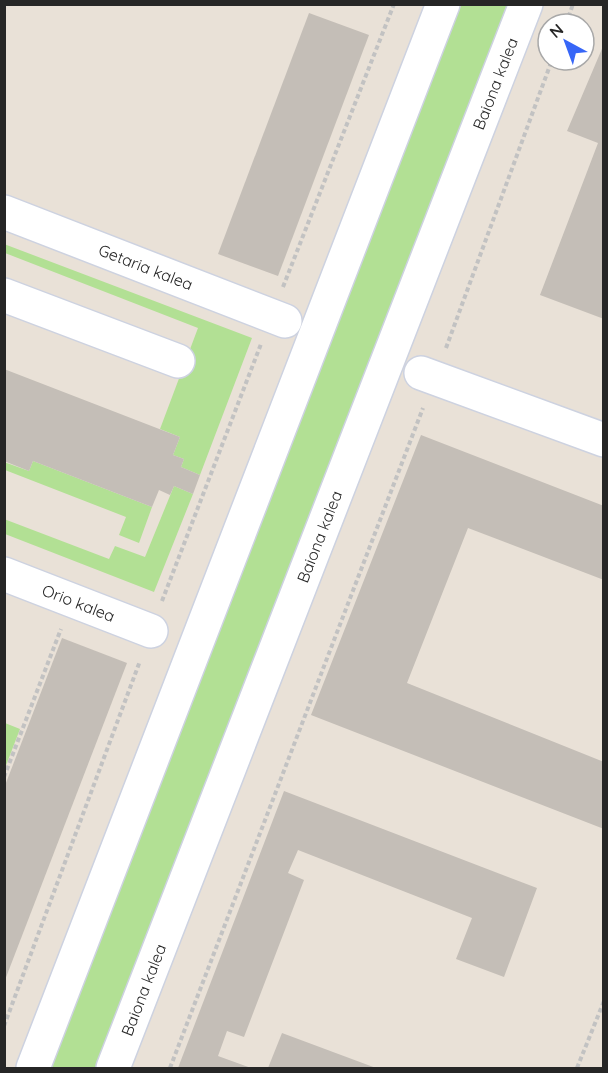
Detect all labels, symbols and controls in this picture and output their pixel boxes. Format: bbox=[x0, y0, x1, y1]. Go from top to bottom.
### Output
north arrow bbox=[536, 12, 596, 72]
text: N bbox=[545, 19, 567, 42]
street label: Baiona kalea bbox=[468, 35, 522, 132]
street label: Getaria kalea bbox=[96, 240, 196, 294]
street label: Baiona kalea bbox=[292, 488, 346, 586]
street label: Orio kalea bbox=[39, 580, 118, 626]
street label: Baiona kalea bbox=[117, 941, 170, 1039]

